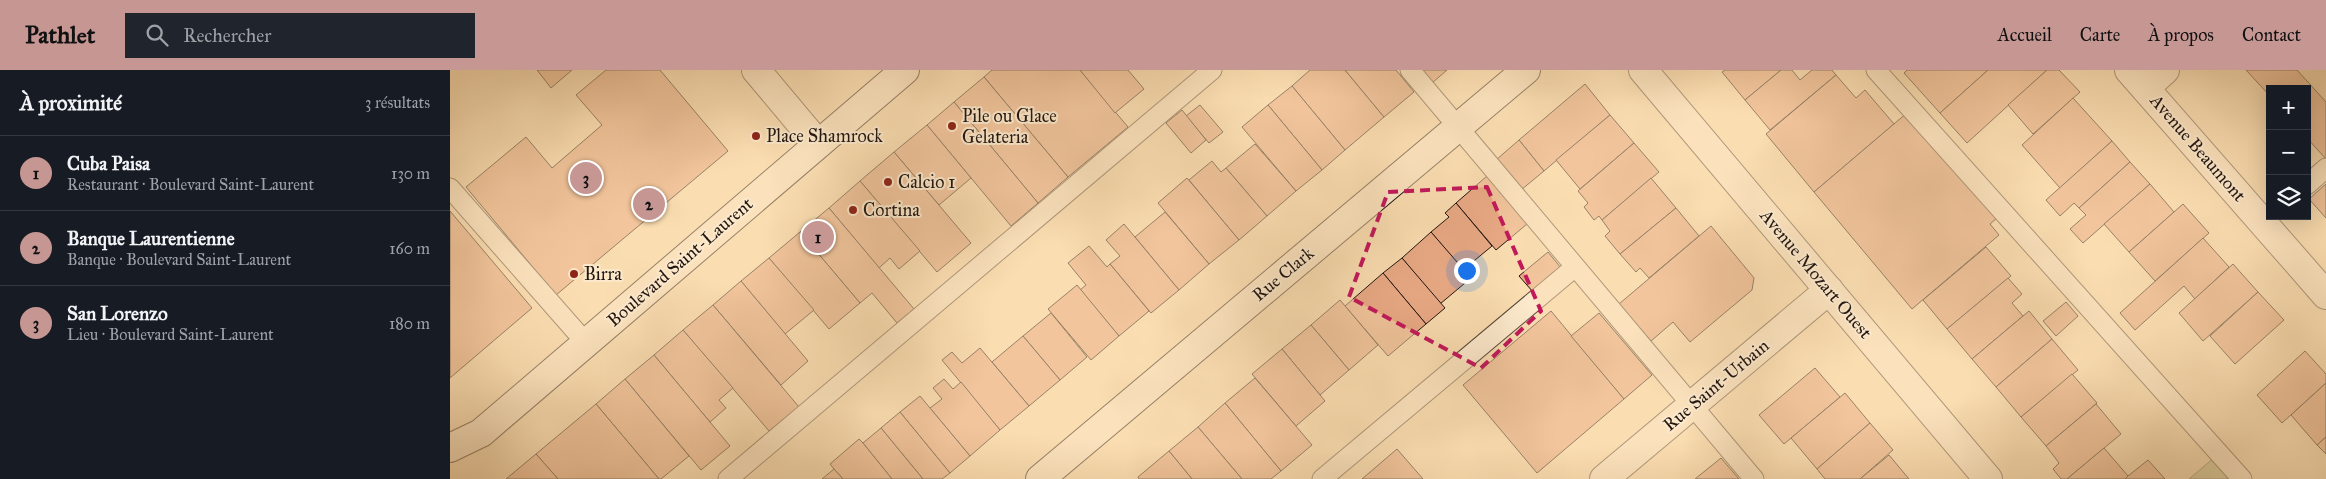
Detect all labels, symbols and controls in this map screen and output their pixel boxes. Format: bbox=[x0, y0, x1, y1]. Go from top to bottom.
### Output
search box bbox=[125, 13, 475, 58]
text: Pathlet bbox=[25, 20, 95, 50]
icon: search bbox=[143, 21, 171, 49]
text: Rechercher bbox=[183, 24, 271, 47]
text: Accueil bbox=[1998, 24, 2052, 46]
text: Carte bbox=[2080, 24, 2120, 46]
text: À propos bbox=[2148, 24, 2214, 46]
text: Contact bbox=[2242, 24, 2301, 46]
map controls bbox=[2266, 85, 2311, 220]
button: + bbox=[2266, 85, 2311, 130]
street label: Avenue Beaumont bbox=[2145, 89, 2251, 207]
text: À proximité bbox=[20, 90, 122, 116]
text: 3 résultats bbox=[365, 93, 430, 112]
place label: Pile ou Glace Gelateria bbox=[962, 105, 1057, 148]
marker: Pile ou Glace Gelateria bbox=[946, 120, 958, 132]
place label: Place Shamrock bbox=[766, 125, 883, 147]
marker: Place Shamrock bbox=[750, 130, 762, 142]
button: − bbox=[2266, 130, 2311, 175]
text: Cuba Paisa bbox=[67, 152, 150, 175]
pin: 3 bbox=[570, 159, 602, 197]
text: 1 bbox=[33, 164, 39, 183]
text: 130 m bbox=[391, 164, 430, 183]
place label: Calcio 1 bbox=[898, 171, 955, 193]
text: Restaurant · Boulevard Saint-Laurent bbox=[67, 175, 314, 194]
button: layers bbox=[2266, 175, 2311, 220]
marker: Calcio 1 bbox=[882, 176, 894, 188]
pin: 2 bbox=[633, 185, 665, 223]
street label: Boulevard Saint-Laurent bbox=[603, 192, 758, 331]
place label: Cortina bbox=[863, 199, 920, 221]
marker: Cortina bbox=[847, 204, 859, 216]
street label: Avenue Mozart Ouest bbox=[1755, 204, 1877, 344]
pin: 1 bbox=[802, 218, 834, 256]
text: Banque Laurentienne bbox=[67, 227, 235, 250]
text: 2 bbox=[32, 239, 40, 258]
text: 160 m bbox=[389, 239, 430, 258]
street label: Rue Clark bbox=[1248, 242, 1319, 306]
text: Banque · Boulevard Saint-Laurent bbox=[67, 250, 291, 269]
your location bbox=[1454, 258, 1480, 284]
place label: Birra bbox=[584, 263, 622, 285]
marker: Birra bbox=[568, 268, 580, 280]
text: San Lorenzo bbox=[67, 302, 168, 325]
text: 3 bbox=[33, 314, 39, 333]
text: 180 m bbox=[389, 314, 430, 333]
text: Lieu · Boulevard Saint-Laurent bbox=[67, 325, 274, 344]
street label: Rue Saint-Urbain bbox=[1659, 334, 1774, 436]

